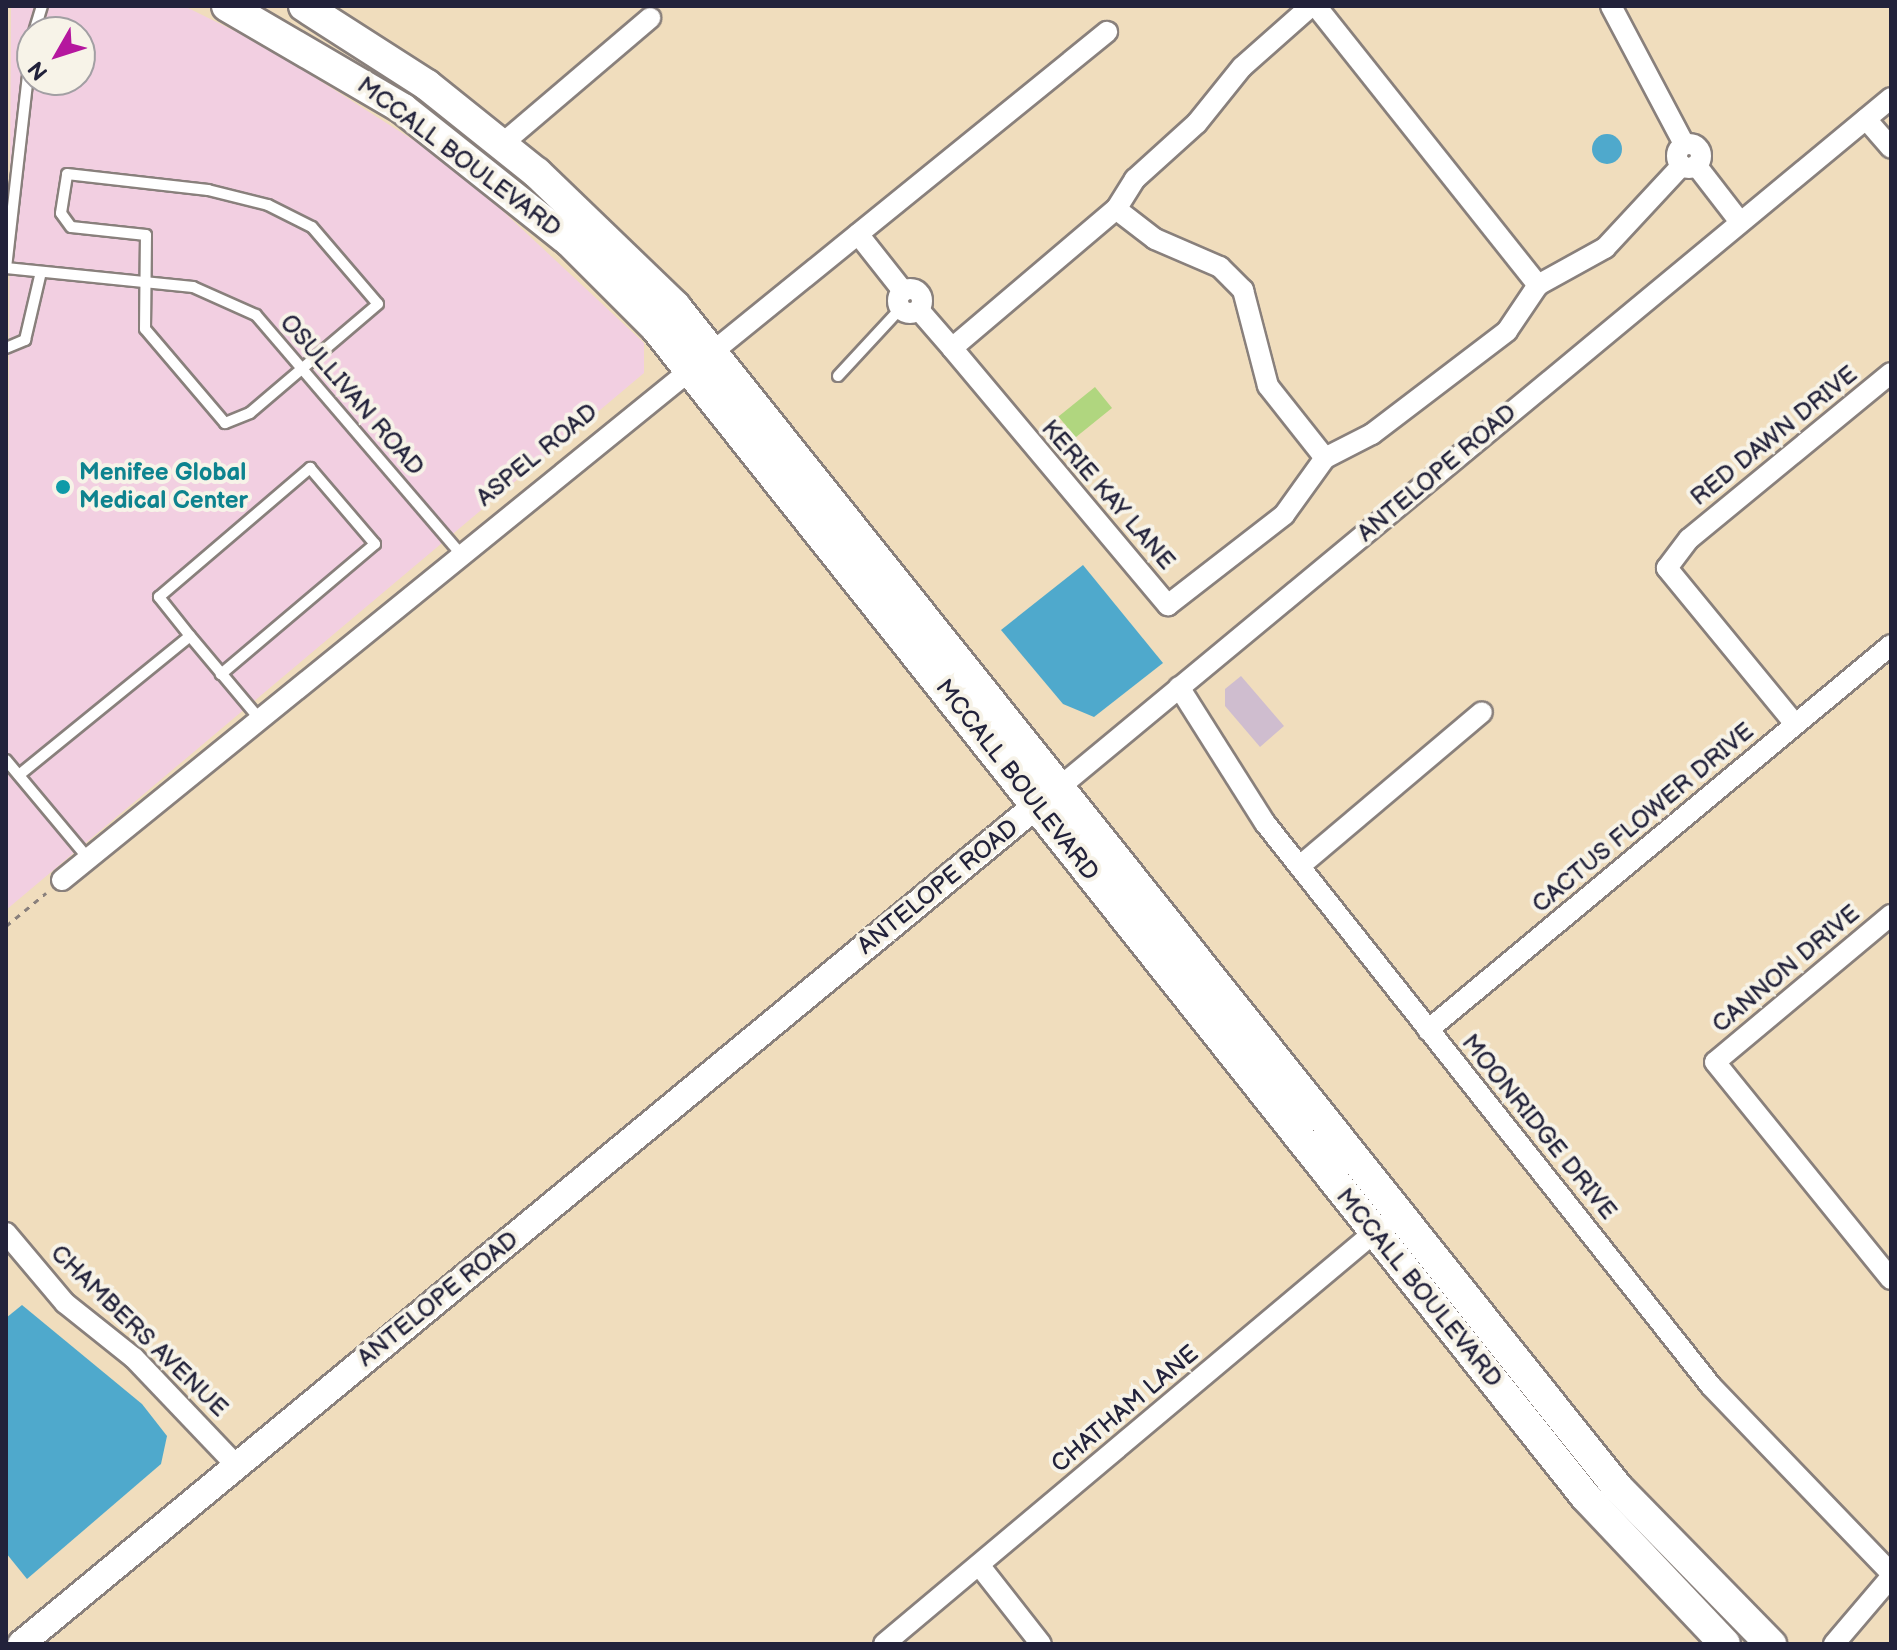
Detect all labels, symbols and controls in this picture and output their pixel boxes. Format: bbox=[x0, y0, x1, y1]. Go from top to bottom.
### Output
north arrow bbox=[16, 16, 96, 96]
text: N bbox=[23, 55, 54, 85]
street label: MCCALL BOULEVARD bbox=[351, 71, 567, 243]
street label: OSULLIVAN ROAD bbox=[274, 309, 430, 481]
street label: RED DAWN DRIVE bbox=[1685, 360, 1863, 512]
street label: ASPEL ROAD bbox=[471, 398, 603, 512]
street label: ANTELOPE ROAD bbox=[1352, 398, 1522, 548]
street label: KERIE KAY LANE bbox=[1035, 414, 1181, 576]
place label: Menifee Global Medical Center bbox=[79, 459, 248, 515]
marker: Menifee Global Medical Center bbox=[54, 478, 72, 496]
street label: MCCALL BOULEVARD bbox=[929, 674, 1105, 886]
street label: CACTUS FLOWER DRIVE bbox=[1526, 717, 1760, 919]
street label: ANTELOPE ROAD bbox=[852, 813, 1024, 961]
street label: CANNON DRIVE bbox=[1707, 899, 1865, 1039]
street label: MOONRIDGE DRIVE bbox=[1456, 1029, 1622, 1225]
street label: MCCALL BOULEVARD bbox=[1330, 1183, 1508, 1393]
street label: ANTELOPE ROAD bbox=[352, 1225, 524, 1373]
street label: CHAMBERS AVENUE bbox=[44, 1239, 234, 1423]
street label: CHATHAM LANE bbox=[1046, 1339, 1204, 1479]

